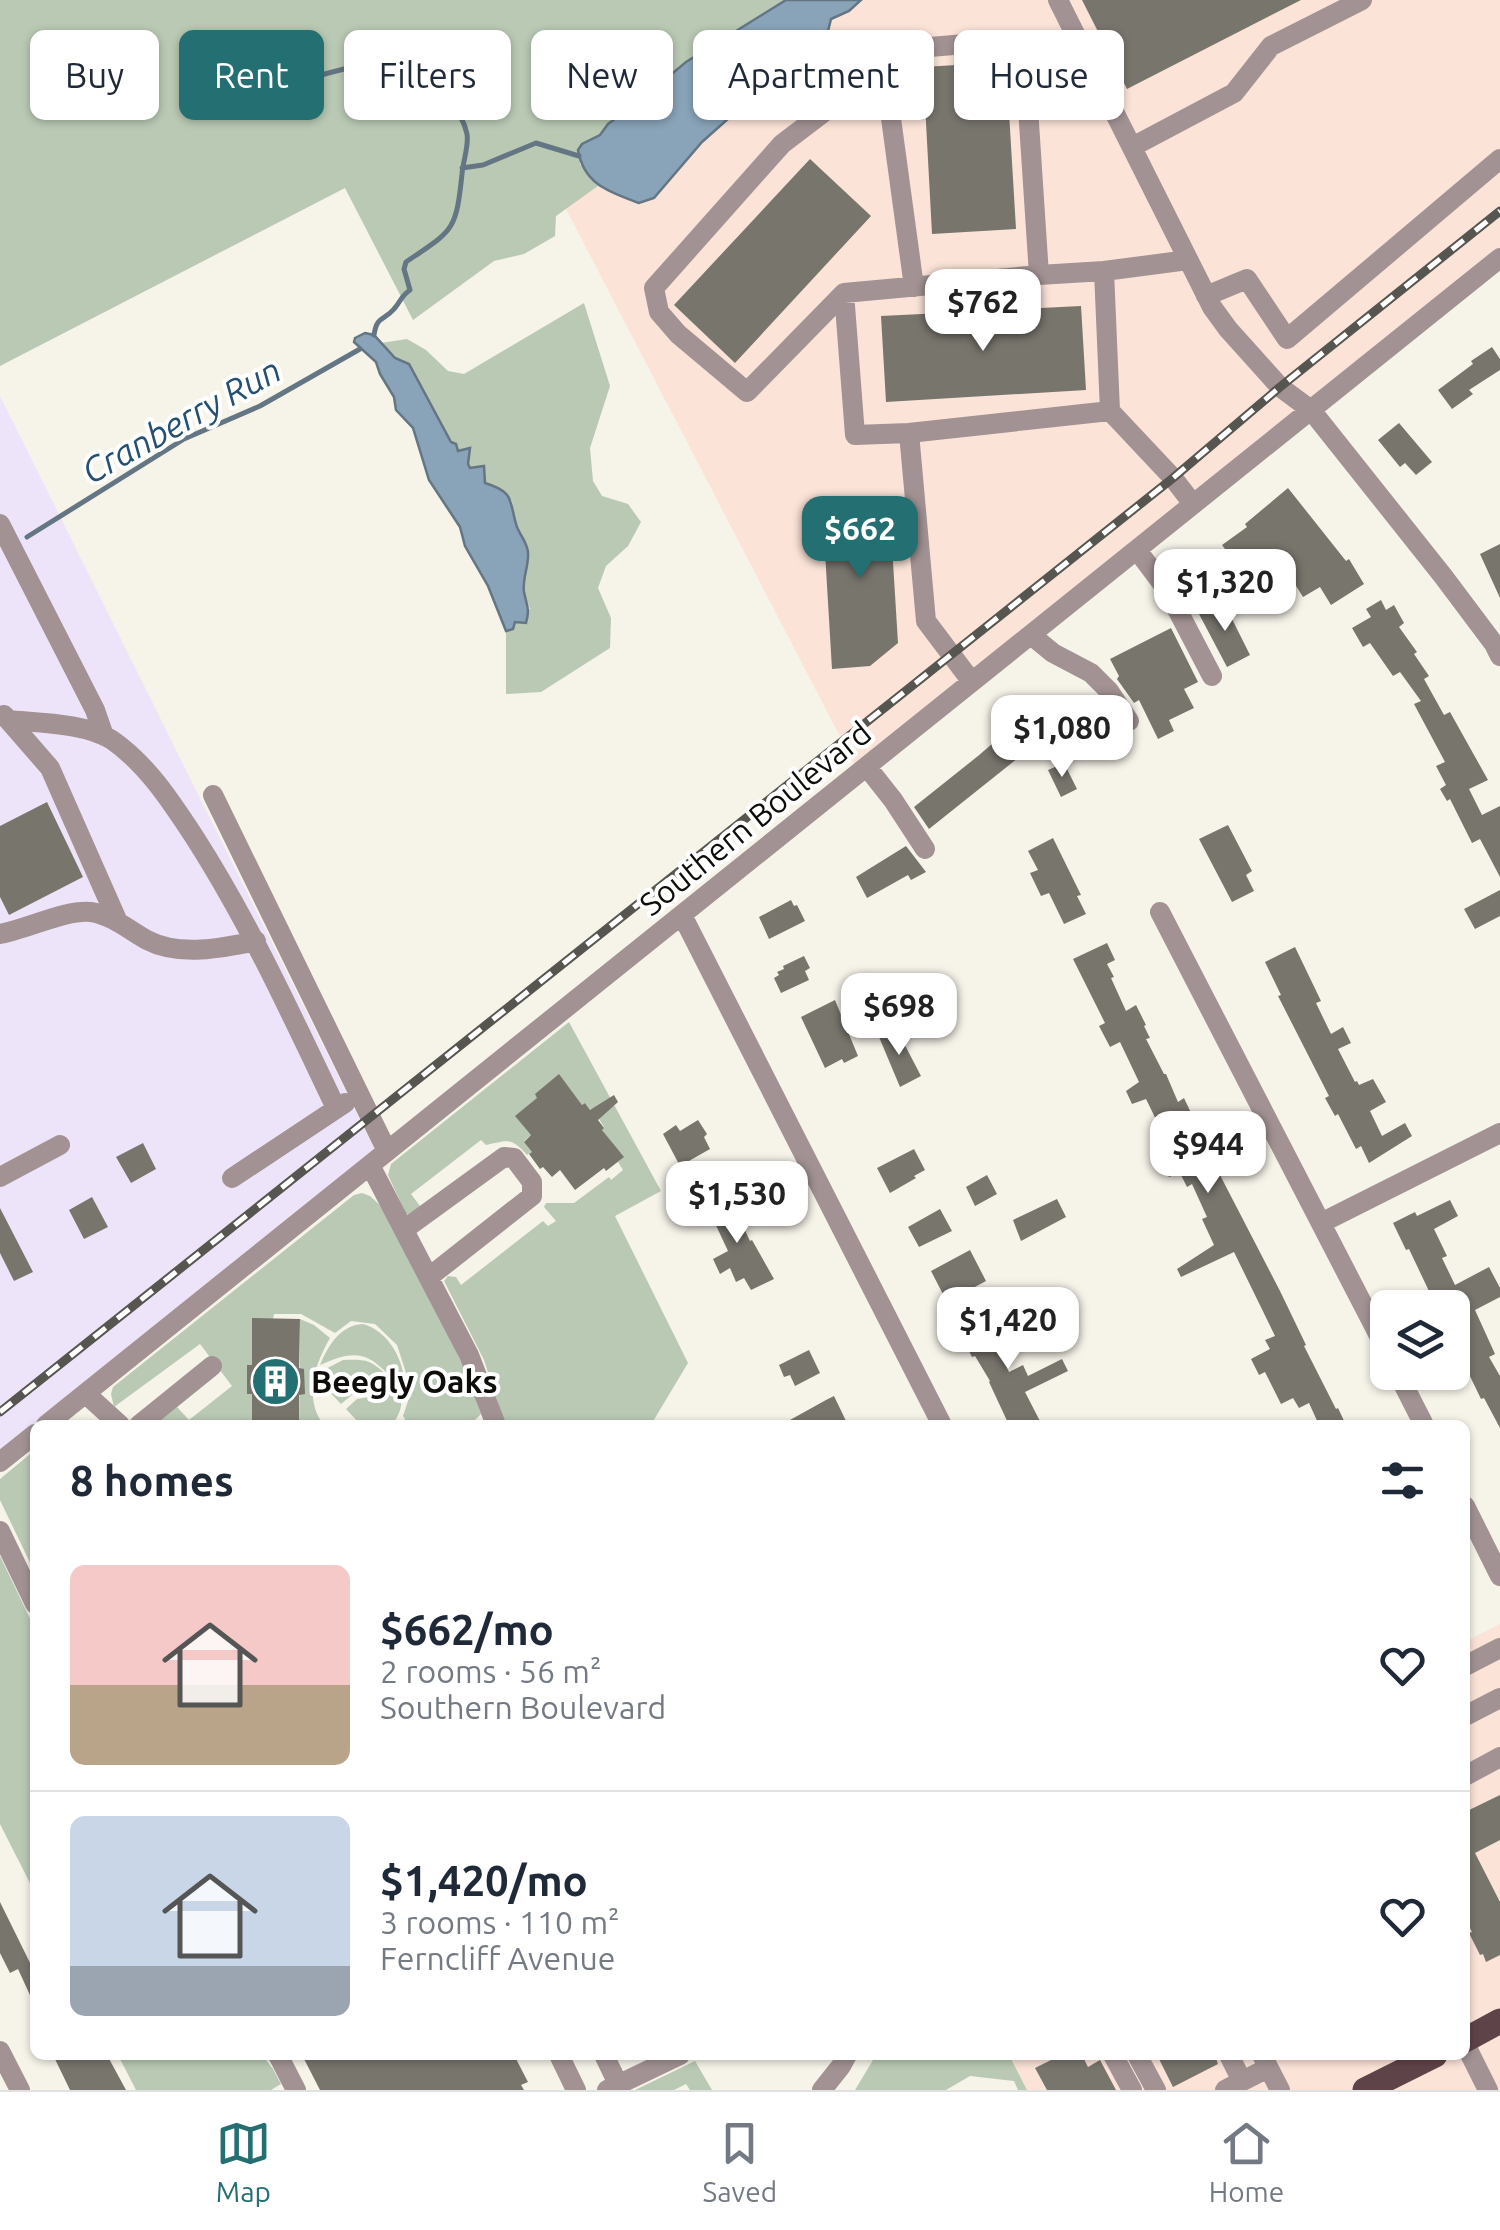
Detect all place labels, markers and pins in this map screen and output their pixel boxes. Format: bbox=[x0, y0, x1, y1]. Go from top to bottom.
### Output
pin: $762 bbox=[924, 269, 1042, 354]
pin: $662 bbox=[801, 496, 919, 581]
pin: $1,320 bbox=[1144, 549, 1306, 634]
pin: $1,080 bbox=[981, 695, 1143, 780]
pin: $698 bbox=[840, 973, 958, 1058]
pin: $944 bbox=[1149, 1111, 1267, 1196]
pin: $1,530 bbox=[656, 1161, 818, 1246]
pin: $1,420 bbox=[927, 1287, 1089, 1372]
building icon: Beegly Oaks bbox=[250, 1355, 302, 1407]
place label: Beegly Oaks bbox=[311, 1363, 498, 1399]

